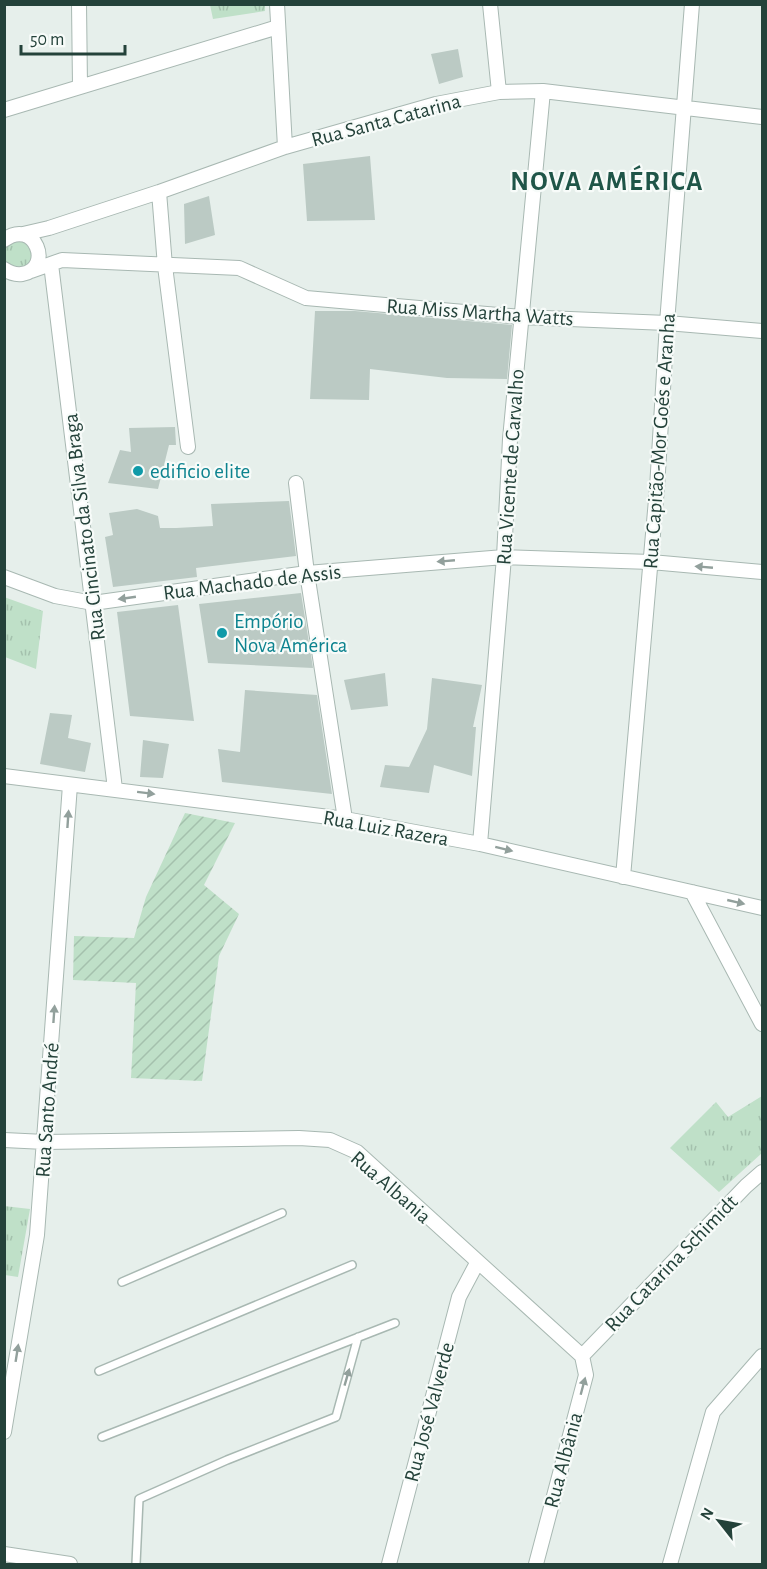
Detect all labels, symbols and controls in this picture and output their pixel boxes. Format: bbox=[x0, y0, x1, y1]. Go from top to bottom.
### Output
scale bar bbox=[21, 18, 124, 56]
text: 50 m bbox=[30, 31, 64, 49]
street label: Rua Santa Catarina bbox=[309, 90, 464, 151]
district label: NOVA AMÉRICA bbox=[510, 165, 704, 195]
street label: Rua Miss Martha Watts bbox=[386, 295, 574, 330]
street label: Rua Capitão-Mor Goés e Aranha bbox=[640, 312, 679, 570]
street label: Rua Vicente de Carvalho bbox=[493, 368, 528, 566]
street label: Rua Cincinato da Silva Braga bbox=[60, 412, 109, 642]
place label: edificio elite bbox=[150, 461, 250, 482]
marker: edificio elite bbox=[131, 464, 145, 478]
one-way arrow bbox=[436, 557, 455, 566]
street label: Rua Machado de Assis bbox=[162, 561, 342, 604]
one-way arrow bbox=[695, 562, 714, 572]
one-way arrow bbox=[117, 594, 136, 603]
place label: Empório Nova América bbox=[234, 611, 348, 656]
marker: Empório Nova América bbox=[215, 626, 229, 640]
one-way arrow bbox=[137, 788, 156, 798]
street label: Rua Luiz Razera bbox=[322, 807, 451, 850]
one-way arrow bbox=[63, 810, 73, 829]
one-way arrow bbox=[495, 845, 514, 855]
one-way arrow bbox=[726, 897, 745, 907]
one-way arrow bbox=[49, 1004, 59, 1023]
street label: Rua Santo André bbox=[32, 1042, 63, 1178]
street label: Rua Albania bbox=[347, 1147, 435, 1228]
street label: Rua Catarina Schimidt bbox=[601, 1191, 742, 1336]
street label: Rua José Valverde bbox=[401, 1340, 458, 1484]
one-way arrow bbox=[13, 1344, 22, 1363]
one-way arrow bbox=[343, 1368, 352, 1386]
one-way arrow bbox=[579, 1377, 588, 1395]
street label: Rua Albânia bbox=[541, 1410, 586, 1510]
north arrow bbox=[689, 1491, 749, 1551]
text: N bbox=[697, 1505, 717, 1523]

